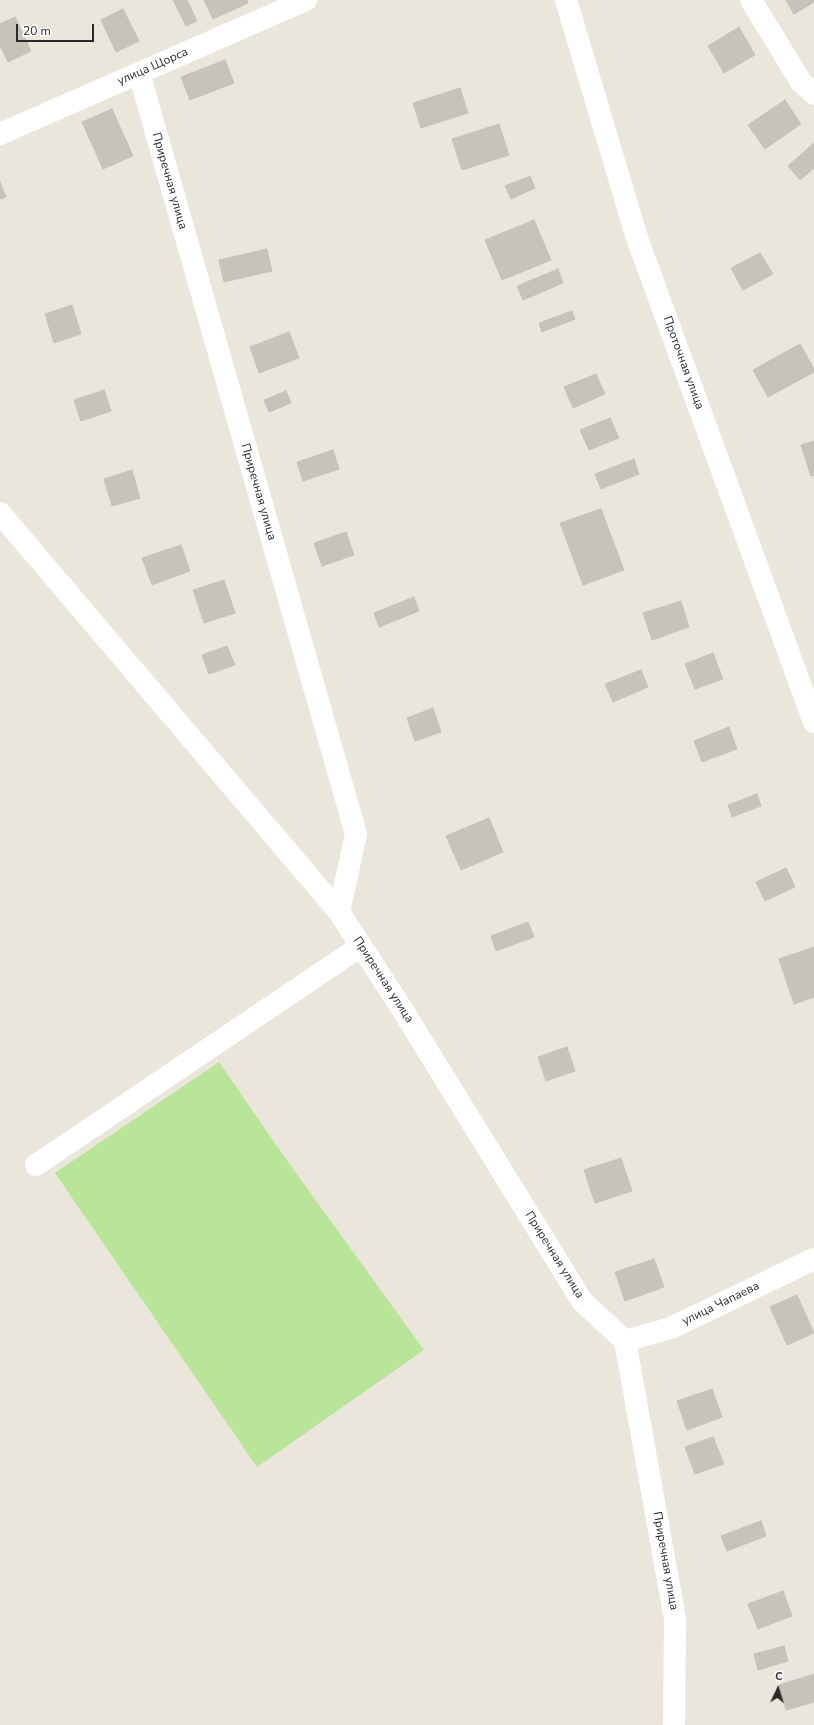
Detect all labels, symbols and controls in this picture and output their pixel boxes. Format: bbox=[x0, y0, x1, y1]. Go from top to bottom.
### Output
scale bar bbox=[18, 16, 96, 42]
text: 20 m bbox=[23, 23, 51, 39]
street label: улица Щорса bbox=[116, 45, 190, 89]
street label: Приречная улица bbox=[148, 131, 190, 231]
street label: Проточная улица bbox=[659, 314, 707, 412]
street label: Приречная улица bbox=[237, 442, 279, 542]
street label: Приречная улица bbox=[350, 934, 416, 1026]
street label: Приречная улица bbox=[521, 1209, 587, 1301]
street label: улица Чапаева bbox=[680, 1279, 762, 1329]
street label: Приречная улица bbox=[649, 1511, 681, 1611]
north arrow bbox=[758, 1669, 798, 1709]
text: С bbox=[775, 1669, 783, 1684]

